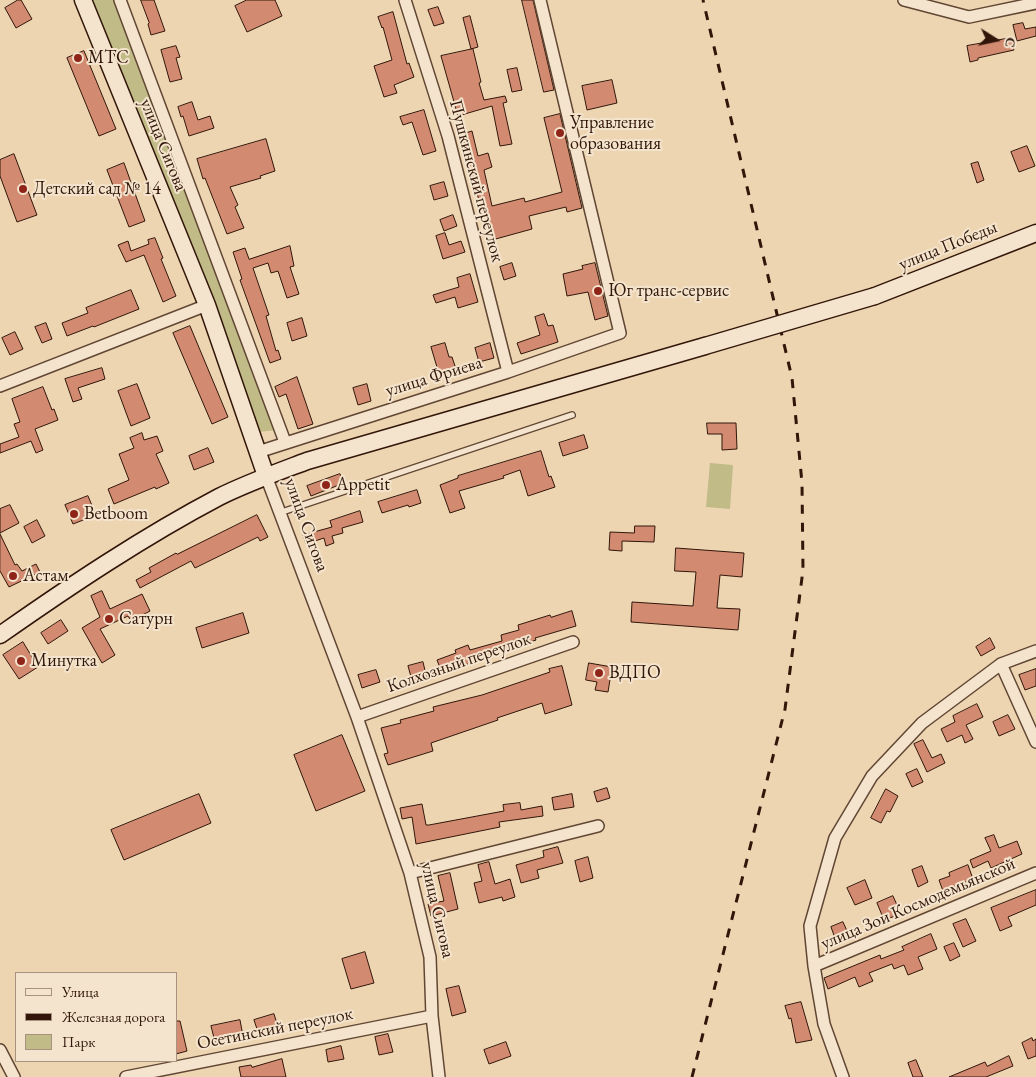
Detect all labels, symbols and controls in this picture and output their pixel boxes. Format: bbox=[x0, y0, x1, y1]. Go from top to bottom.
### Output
north arrow bbox=[971, 15, 1021, 65]
text: С bbox=[1001, 36, 1020, 49]
place label: МТС bbox=[88, 47, 129, 69]
marker: МТС bbox=[72, 52, 84, 64]
street label: улица Сигова bbox=[135, 96, 191, 194]
street label: Пушкинский переулок bbox=[444, 98, 508, 264]
place label: Управление образования bbox=[570, 112, 661, 154]
marker: Управление образования bbox=[554, 127, 566, 139]
place label: Детский сад № 14 bbox=[33, 178, 161, 200]
marker: Детский сад № 14 bbox=[17, 183, 29, 195]
street label: улица Победы bbox=[896, 216, 1000, 276]
place label: Юг транс-сервис bbox=[608, 280, 729, 302]
marker: Юг транс-сервис bbox=[592, 285, 604, 297]
street label: улица Фриева bbox=[383, 352, 485, 402]
place label: Appetit bbox=[336, 474, 390, 496]
street label: улица Сигова bbox=[279, 475, 333, 575]
marker: Appetit bbox=[320, 479, 332, 491]
place label: Betboom bbox=[84, 503, 148, 525]
marker: Betboom bbox=[68, 508, 80, 520]
place label: Астам bbox=[23, 565, 69, 587]
marker: Астам bbox=[7, 570, 19, 582]
place label: Сатурн bbox=[119, 608, 173, 630]
marker: Сатурн bbox=[103, 613, 115, 625]
street label: Колхозный переулок bbox=[384, 628, 534, 698]
place label: Минутка bbox=[31, 650, 97, 672]
marker: Минутка bbox=[15, 655, 27, 667]
place label: ВДПО bbox=[609, 662, 661, 684]
marker: ВДПО bbox=[593, 667, 605, 679]
street label: улица Зои Космодемьянской bbox=[818, 853, 1018, 955]
street label: улица Сигова bbox=[415, 860, 459, 960]
legend bbox=[15, 972, 178, 1062]
text: Улица bbox=[62, 982, 99, 1001]
street label: Осетинский переулок bbox=[195, 1003, 355, 1055]
text: Железная дорога bbox=[62, 1007, 165, 1026]
text: Парк bbox=[62, 1032, 95, 1051]

